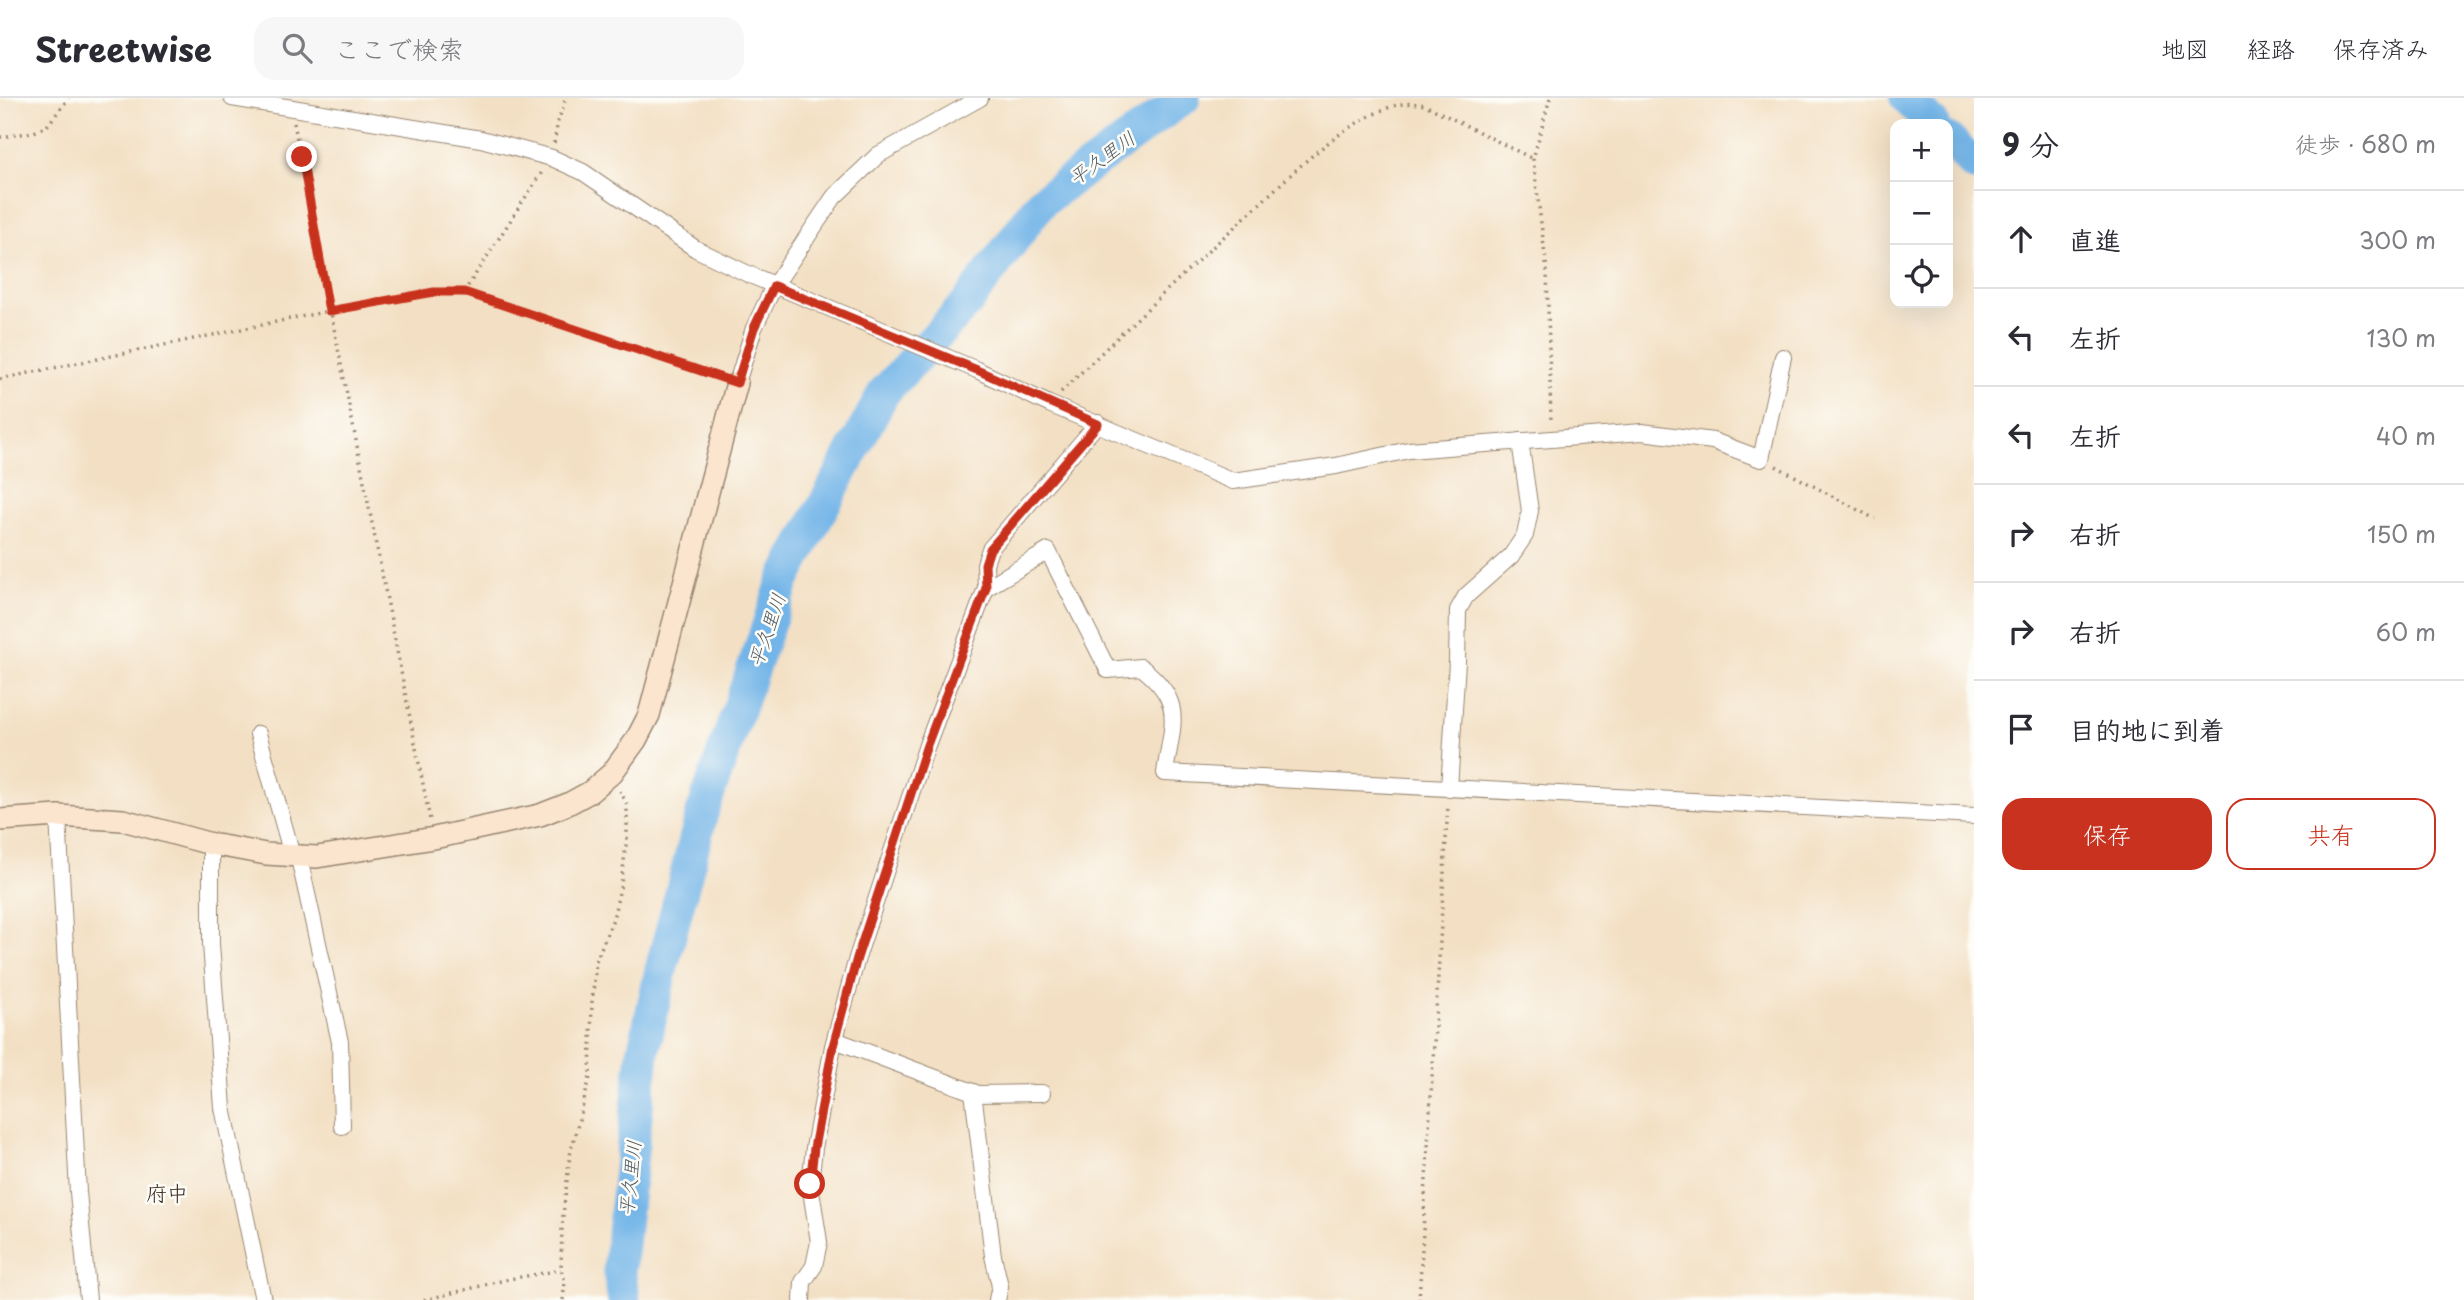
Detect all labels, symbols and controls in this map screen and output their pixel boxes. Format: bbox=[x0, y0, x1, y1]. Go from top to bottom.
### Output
search box bbox=[254, 17, 744, 80]
text: Streetwise bbox=[35, 23, 212, 73]
icon: search bbox=[278, 29, 316, 67]
text: ここで検索 bbox=[334, 29, 464, 68]
text: 地図 bbox=[2161, 30, 2209, 66]
text: 経路 bbox=[2247, 30, 2295, 66]
text: 保存済み bbox=[2333, 30, 2429, 66]
map controls bbox=[1890, 119, 1953, 308]
button: + bbox=[1890, 119, 1953, 182]
text: 9 分 bbox=[2002, 121, 2059, 166]
water label: 平久里川 bbox=[1062, 124, 1140, 191]
text: 徒歩 · 680 m bbox=[2295, 126, 2436, 161]
route end bbox=[286, 141, 317, 172]
button: − bbox=[1890, 182, 1953, 245]
icon: ahead bbox=[2002, 220, 2040, 258]
text: 直進 bbox=[2069, 220, 2121, 259]
text: 300 m bbox=[2359, 222, 2436, 257]
button: locate bbox=[1890, 245, 1953, 308]
icon: left bbox=[2002, 318, 2040, 356]
text: 左折 bbox=[2069, 318, 2121, 357]
text: 130 m bbox=[2366, 320, 2436, 355]
icon: left bbox=[2002, 416, 2040, 454]
text: 左折 bbox=[2069, 416, 2121, 455]
text: 40 m bbox=[2376, 418, 2436, 453]
icon: right bbox=[2002, 514, 2040, 552]
text: 右折 bbox=[2069, 514, 2121, 553]
text: 150 m bbox=[2367, 516, 2436, 551]
water label: 平久里川 bbox=[740, 589, 792, 670]
icon: right bbox=[2002, 612, 2040, 650]
text: 右折 bbox=[2069, 612, 2121, 651]
text: 60 m bbox=[2376, 614, 2436, 649]
icon: arrive bbox=[2002, 710, 2040, 748]
text: 目的地に到着 bbox=[2069, 710, 2225, 749]
button: 保存 bbox=[2002, 798, 2212, 870]
button: 共有 bbox=[2226, 798, 2436, 870]
water label: 平久里川 bbox=[611, 1139, 647, 1217]
route start bbox=[794, 1168, 825, 1199]
district label: 府中 bbox=[146, 1176, 188, 1208]

